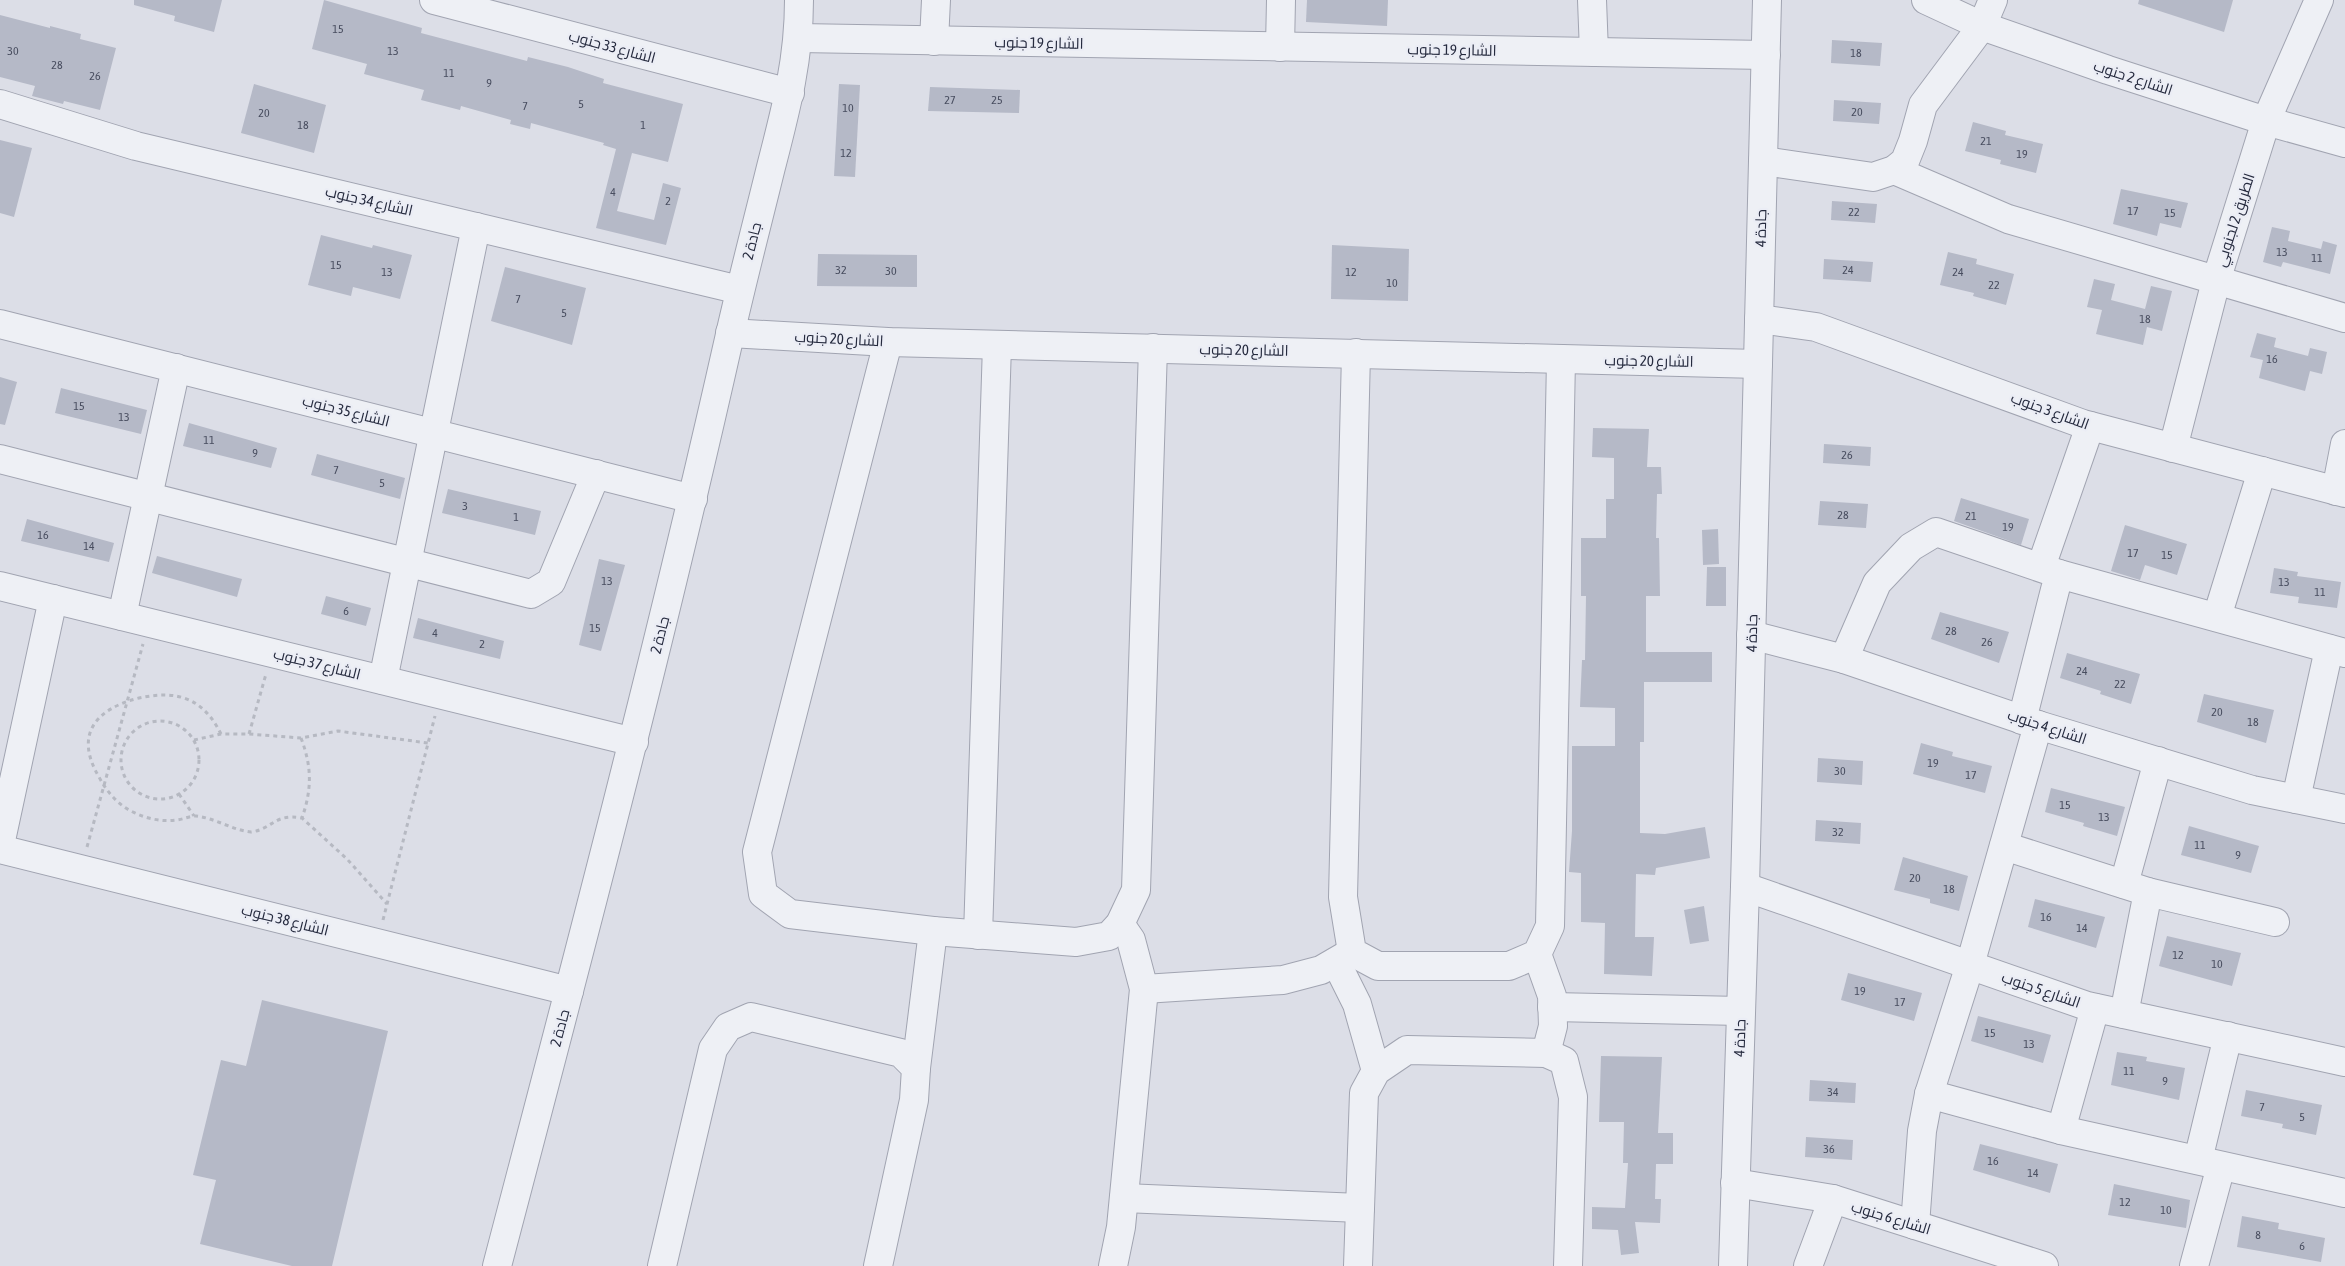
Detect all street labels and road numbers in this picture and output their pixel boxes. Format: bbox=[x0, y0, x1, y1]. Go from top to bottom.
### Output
street label: الشارع 33 جنوب bbox=[566, 27, 657, 69]
street label: الشارع 19 جنوب bbox=[994, 33, 1084, 55]
street label: الشارع 19 جنوب bbox=[1407, 40, 1497, 62]
street label: الشارع 2 جنوب bbox=[2091, 57, 2175, 101]
street label: الطريق 2 لجنوبي bbox=[2211, 171, 2261, 270]
street label: الشارع 34 جنوب bbox=[323, 182, 414, 222]
street label: جادة 4 bbox=[1752, 209, 1769, 247]
street label: جادة 2 bbox=[739, 220, 764, 261]
street label: الشارع 20 جنوب bbox=[794, 328, 884, 352]
street label: الشارع 20 جنوب bbox=[1199, 340, 1289, 362]
street label: الشارع 20 جنوب bbox=[1604, 351, 1694, 373]
street label: الشارع 3 جنوب bbox=[2008, 388, 2092, 435]
street label: الشارع 35 جنوب bbox=[300, 391, 391, 432]
street label: جادة 2 bbox=[647, 614, 672, 655]
street label: جادة 4 bbox=[1743, 614, 1760, 652]
street label: الشارع 37 جنوب bbox=[271, 644, 362, 685]
street label: الشارع 4 جنوب bbox=[2005, 706, 2089, 750]
street label: الشارع 38 جنوب bbox=[239, 900, 330, 941]
street label: الشارع 5 جنوب bbox=[1999, 968, 2083, 1014]
street label: جادة 2 bbox=[546, 1007, 573, 1048]
street label: جادة 4 bbox=[1730, 1019, 1749, 1057]
street label: الشارع 6 جنوب bbox=[1849, 1197, 1933, 1241]

